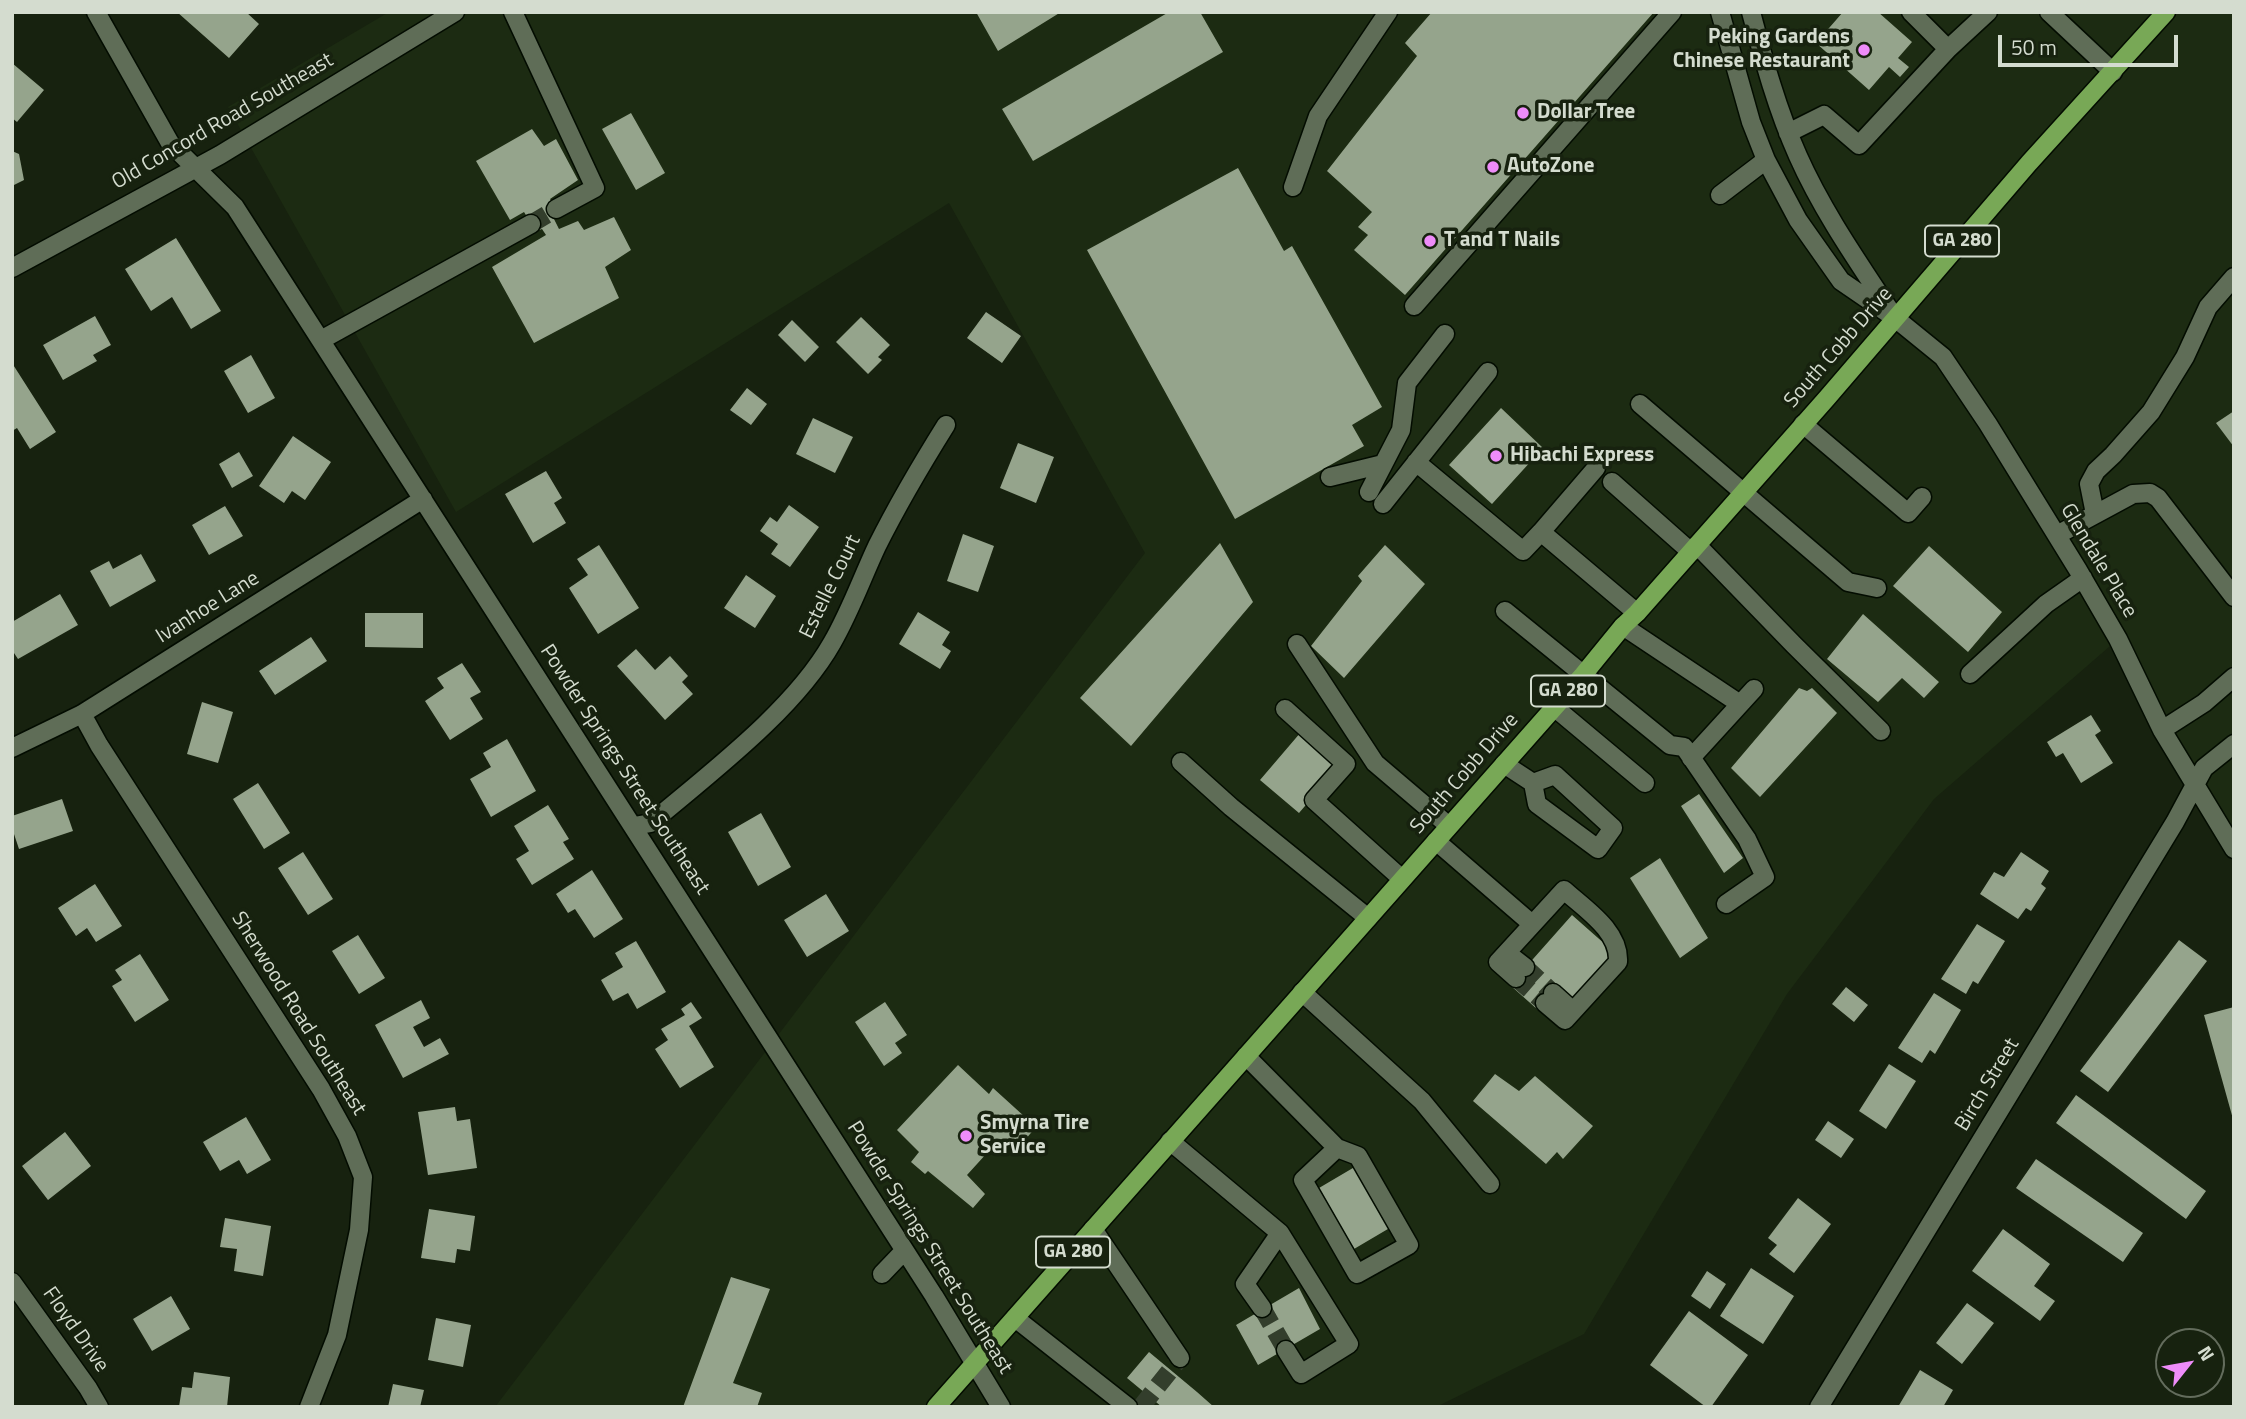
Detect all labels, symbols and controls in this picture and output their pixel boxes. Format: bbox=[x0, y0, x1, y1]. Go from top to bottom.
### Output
scale bar bbox=[2001, 21, 2181, 65]
place label: Peking Gardens Chinese Restaurant bbox=[1673, 25, 1850, 75]
text: 50 m bbox=[2011, 31, 2057, 63]
marker: Peking Gardens Chinese Restaurant bbox=[1856, 42, 1872, 58]
street label: Old Concord Road Southeast bbox=[108, 48, 338, 196]
place label: Dollar Tree bbox=[1537, 100, 1635, 126]
marker: Dollar Tree bbox=[1515, 105, 1531, 121]
place label: AutoZone bbox=[1507, 154, 1594, 180]
marker: AutoZone bbox=[1485, 159, 1501, 175]
road number: GA 280 bbox=[1925, 226, 1999, 256]
place label: T and T Nails bbox=[1444, 228, 1560, 254]
marker: T and T Nails bbox=[1422, 233, 1438, 249]
street label: South Cobb Drive bbox=[1780, 282, 1898, 414]
place label: Hibachi Express bbox=[1510, 443, 1654, 469]
marker: Hibachi Express bbox=[1488, 448, 1504, 464]
street label: Glendale Place bbox=[2054, 499, 2142, 623]
street label: Estelle Court bbox=[795, 531, 867, 643]
street label: Ivanhoe Lane bbox=[152, 566, 264, 650]
street label: Powder Springs Street Southeast bbox=[534, 640, 714, 900]
road number: GA 280 bbox=[1531, 676, 1605, 706]
street label: South Cobb Drive bbox=[1406, 708, 1524, 840]
street label: Sherwood Road Southeast bbox=[225, 908, 371, 1120]
street label: Birch Street bbox=[1950, 1034, 2026, 1136]
place label: Smyrna Tire Service bbox=[980, 1111, 1089, 1161]
street label: Powder Springs Street Southeast bbox=[841, 1117, 1017, 1379]
marker: Smyrna Tire Service bbox=[958, 1128, 974, 1144]
road number: GA 280 bbox=[1036, 1236, 1110, 1268]
street label: Floyd Drive bbox=[36, 1282, 114, 1378]
north arrow bbox=[2155, 1328, 2225, 1398]
text: N bbox=[2191, 1340, 2223, 1366]

